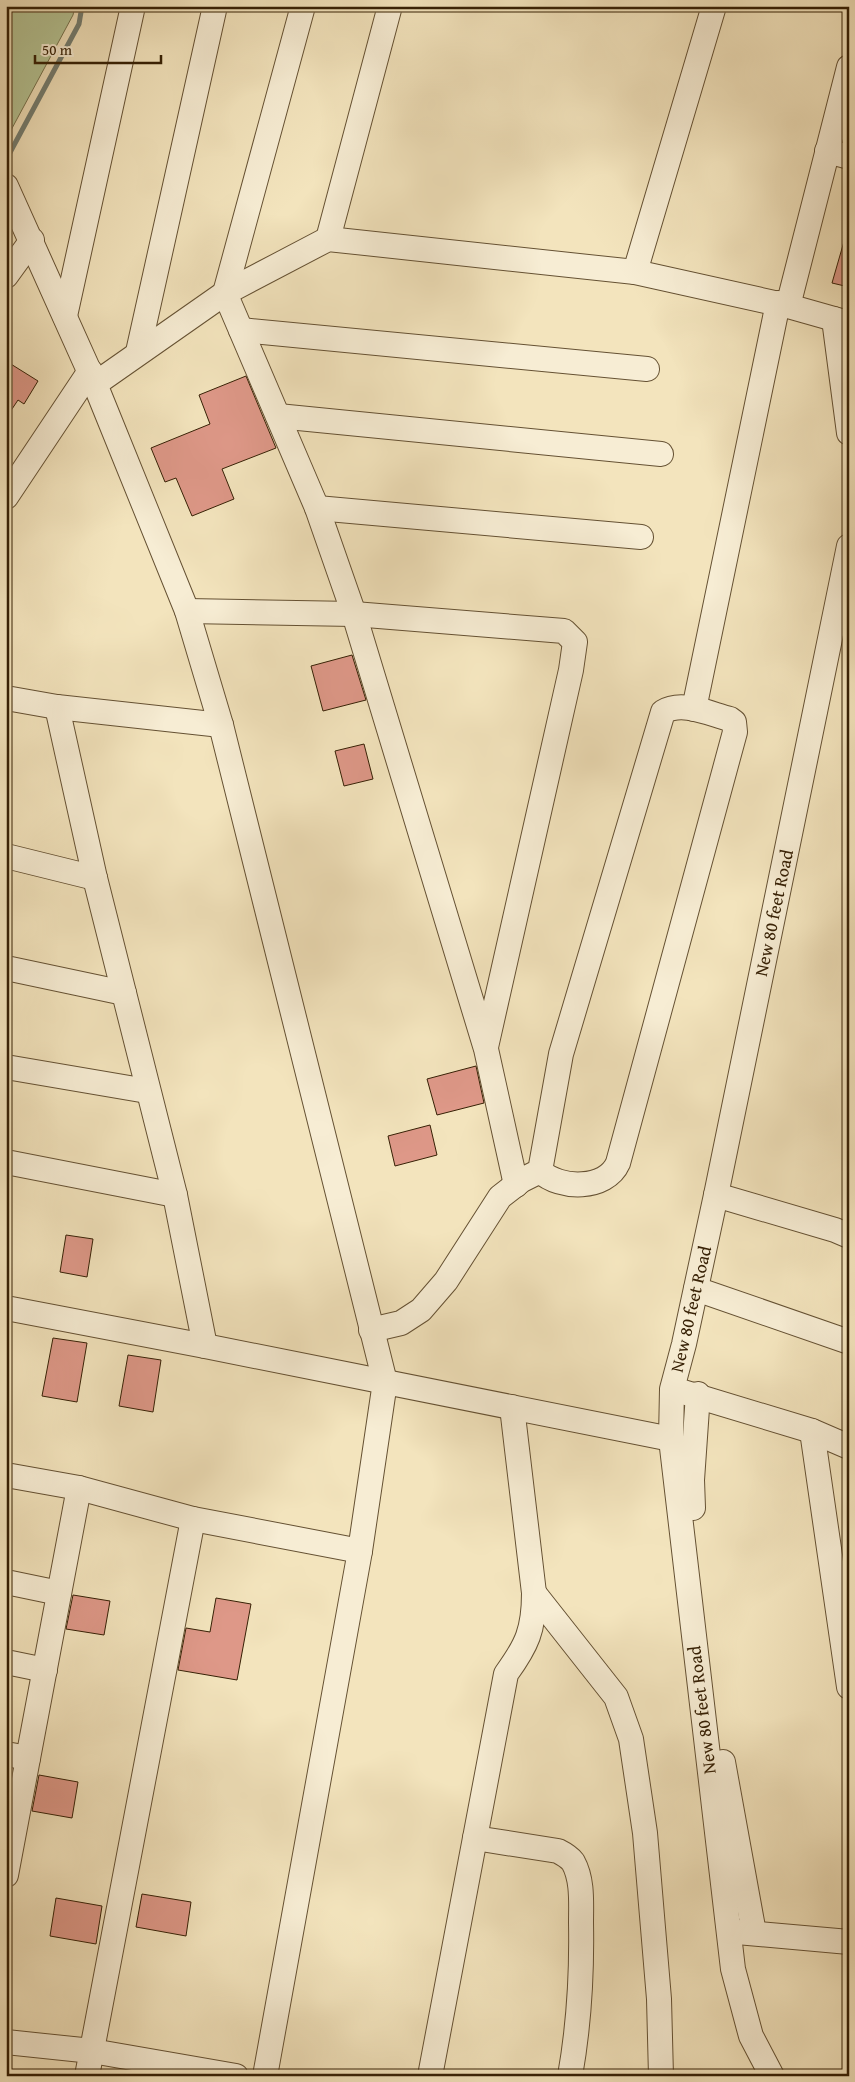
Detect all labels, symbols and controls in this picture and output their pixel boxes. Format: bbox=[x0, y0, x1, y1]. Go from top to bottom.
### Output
scale bar bbox=[35, 32, 161, 64]
text: 50 m bbox=[42, 39, 73, 60]
street label: New 80 feet Road bbox=[747, 847, 800, 979]
street label: New 80 feet Road bbox=[663, 1243, 718, 1375]
street label: New 80 feet Road bbox=[680, 1644, 723, 1776]

